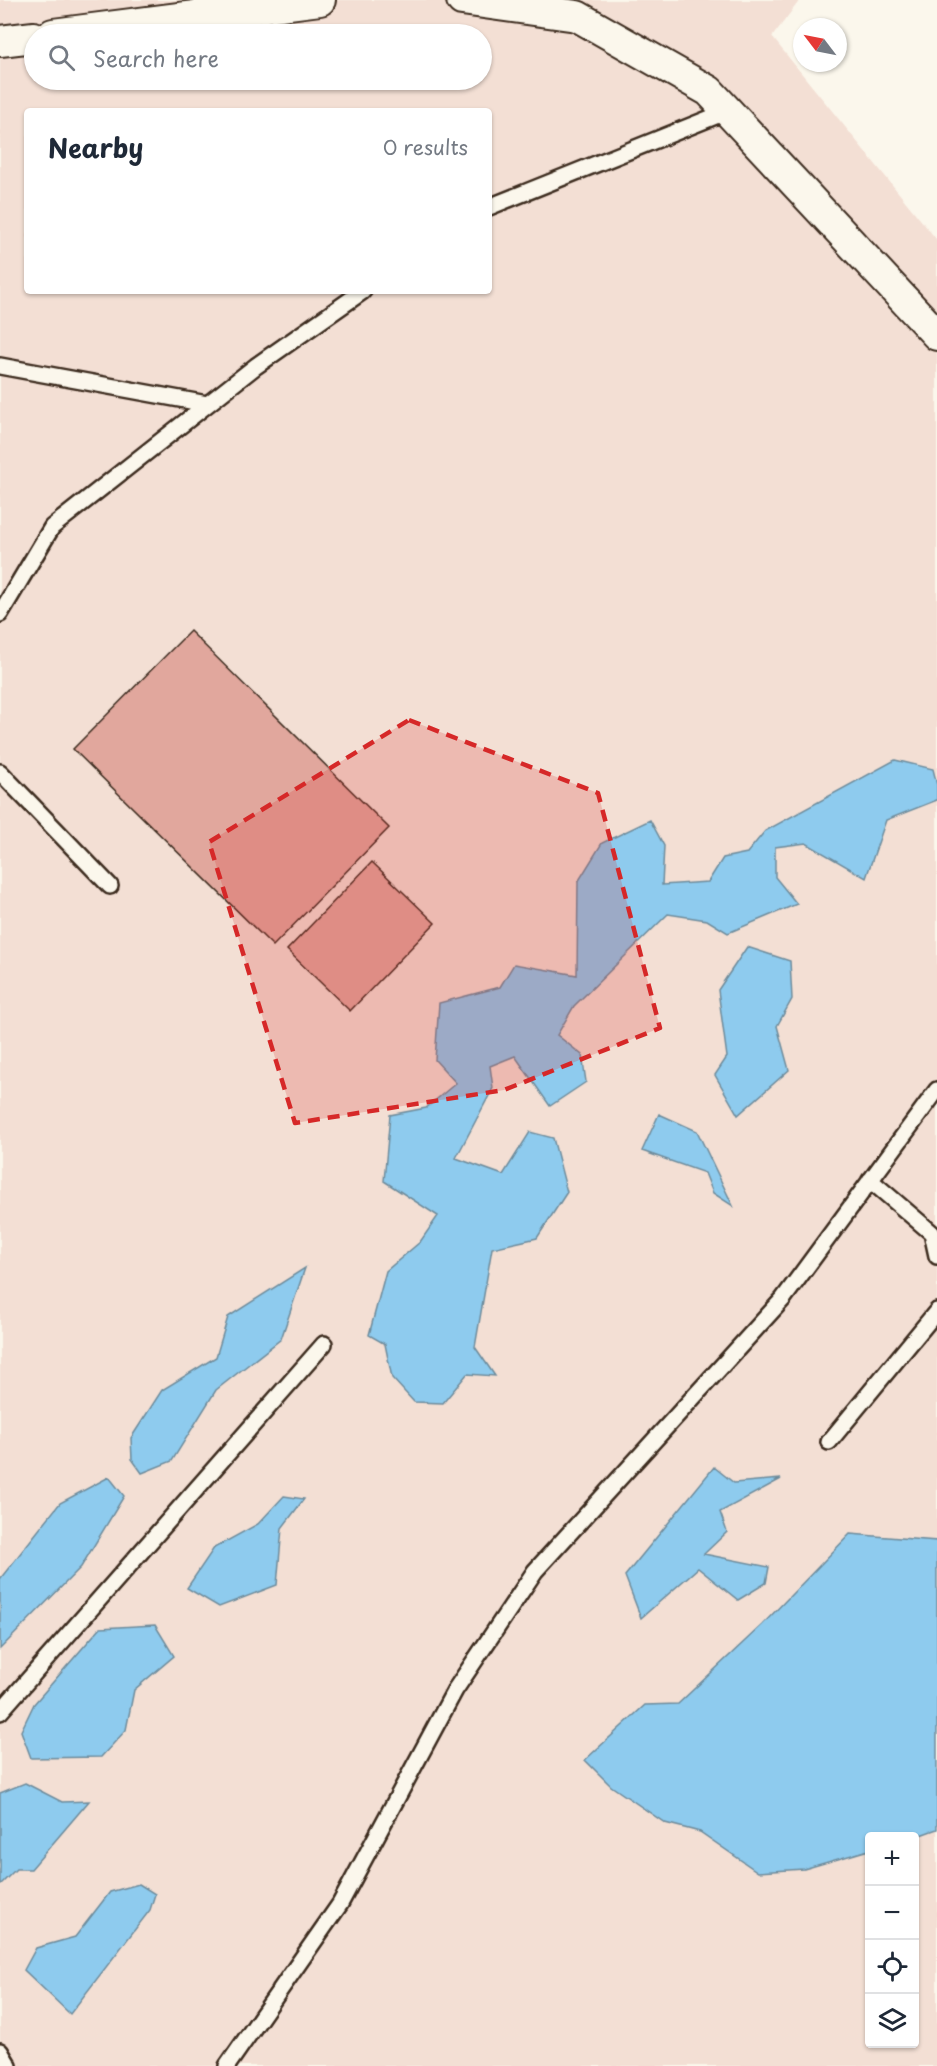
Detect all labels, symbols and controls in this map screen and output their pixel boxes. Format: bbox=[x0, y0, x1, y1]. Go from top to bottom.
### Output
north arrow bbox=[793, 18, 847, 72]
search box bbox=[24, 24, 492, 90]
icon: search bbox=[45, 41, 78, 74]
text: Search here bbox=[93, 41, 219, 74]
text: Nearby bbox=[48, 128, 143, 167]
text: 0 results bbox=[383, 132, 468, 162]
map controls bbox=[865, 1832, 919, 2048]
button: + bbox=[865, 1832, 919, 1886]
button: − bbox=[865, 1886, 919, 1940]
button: locate bbox=[865, 1940, 919, 1994]
button: layers bbox=[865, 1994, 919, 2048]

